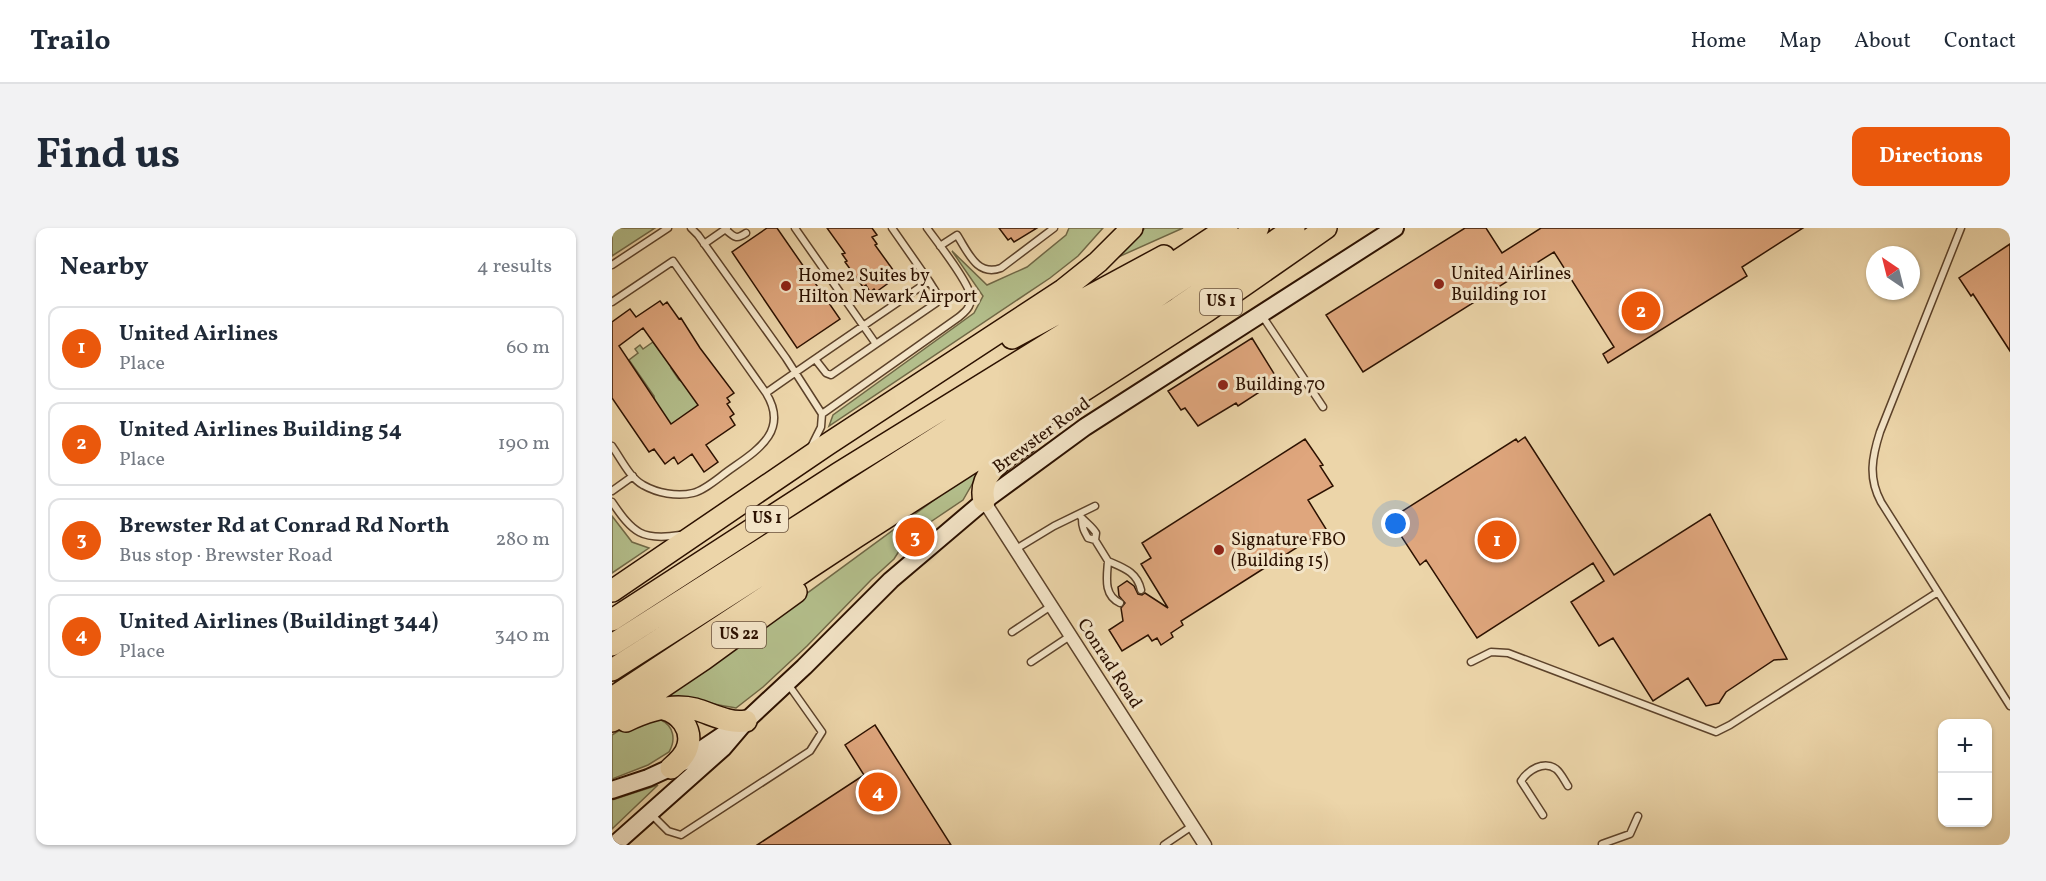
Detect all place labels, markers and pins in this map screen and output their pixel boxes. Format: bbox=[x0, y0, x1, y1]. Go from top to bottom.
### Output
place label: United Airlines Building 101 bbox=[1451, 262, 1571, 308]
place label: Home2 Suites by Hilton Newark Airport bbox=[798, 264, 977, 310]
marker: United Airlines Building 101 bbox=[1432, 277, 1446, 291]
marker: Home2 Suites by Hilton Newark Airport bbox=[779, 279, 793, 293]
pin: 2 bbox=[1622, 288, 1660, 334]
place label: Building 70 bbox=[1235, 373, 1325, 398]
marker: Building 70 bbox=[1216, 378, 1230, 392]
pin: 3 bbox=[896, 514, 934, 560]
pin: 1 bbox=[1478, 518, 1516, 562]
place label: Signature FBO (Building 15) bbox=[1231, 528, 1346, 574]
marker: Signature FBO (Building 15) bbox=[1212, 543, 1226, 557]
pin: 4 bbox=[858, 770, 898, 814]

